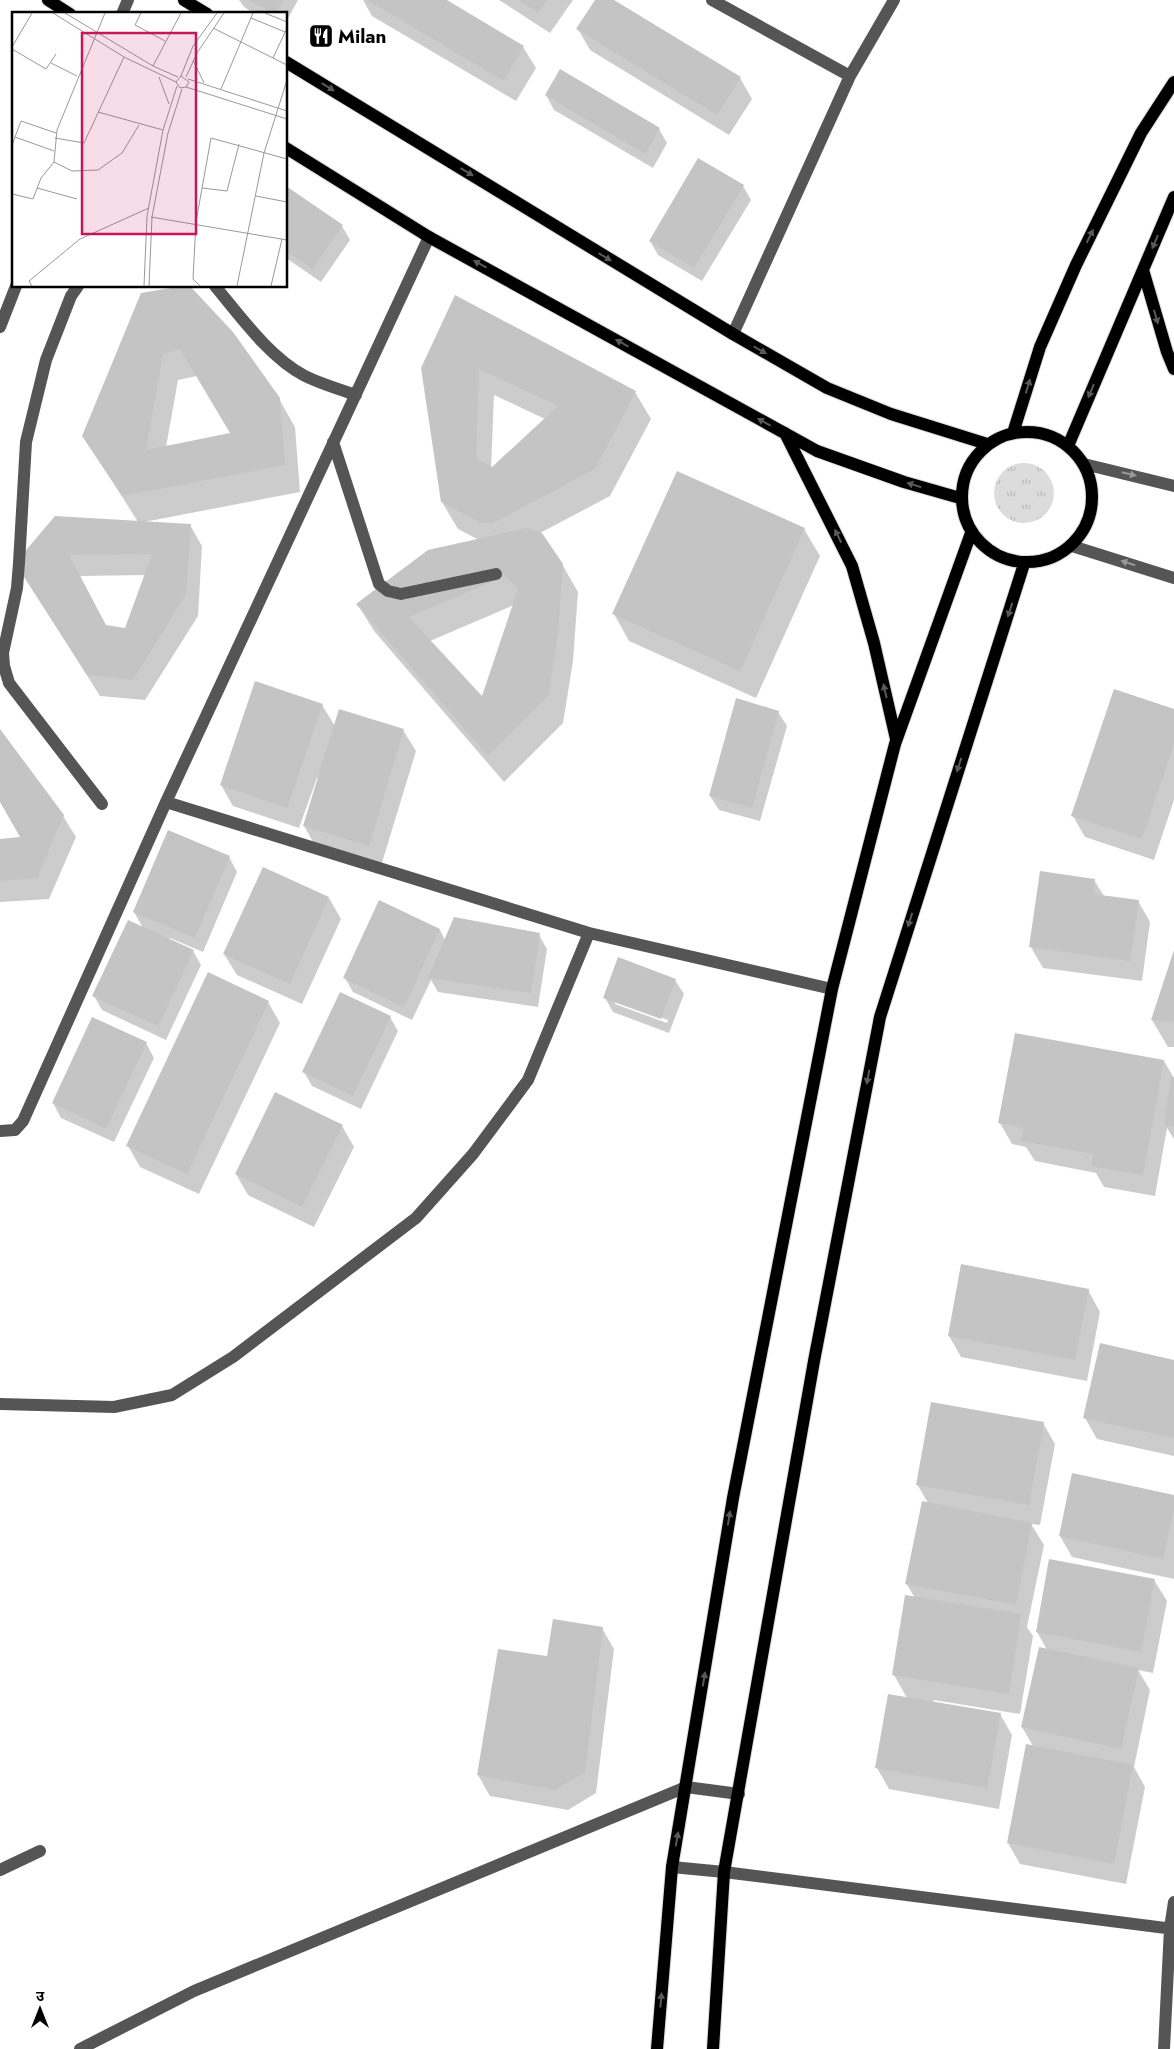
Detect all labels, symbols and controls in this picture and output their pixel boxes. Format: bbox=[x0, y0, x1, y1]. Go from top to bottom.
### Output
inset map bbox=[12, 12, 288, 288]
restaurant icon: Milan bbox=[308, 23, 334, 49]
place label: Milan bbox=[338, 23, 386, 50]
one-way arrow bbox=[321, 83, 334, 92]
one-way arrow bbox=[460, 168, 473, 177]
one-way arrow bbox=[1086, 229, 1094, 243]
one-way arrow bbox=[1150, 235, 1158, 249]
one-way arrow bbox=[599, 252, 612, 261]
one-way arrow bbox=[473, 260, 487, 269]
one-way arrow bbox=[1153, 310, 1161, 325]
one-way arrow bbox=[615, 339, 630, 347]
one-way arrow bbox=[753, 345, 766, 354]
one-way arrow bbox=[1024, 378, 1032, 393]
one-way arrow bbox=[1087, 384, 1095, 399]
one-way arrow bbox=[758, 417, 771, 426]
one-way arrow bbox=[1122, 470, 1137, 478]
one-way arrow bbox=[906, 480, 921, 488]
one-way arrow bbox=[834, 529, 842, 544]
one-way arrow bbox=[1120, 559, 1135, 567]
one-way arrow bbox=[1005, 603, 1013, 618]
one-way arrow bbox=[881, 684, 889, 699]
one-way arrow bbox=[955, 757, 962, 772]
one-way arrow bbox=[906, 912, 914, 927]
one-way arrow bbox=[864, 1069, 872, 1085]
one-way arrow bbox=[726, 1510, 734, 1526]
one-way arrow bbox=[700, 1670, 708, 1686]
one-way arrow bbox=[673, 1830, 681, 1846]
north arrow bbox=[15, 1984, 65, 2034]
text: उ bbox=[36, 1986, 45, 2006]
one-way arrow bbox=[657, 1992, 665, 2008]

